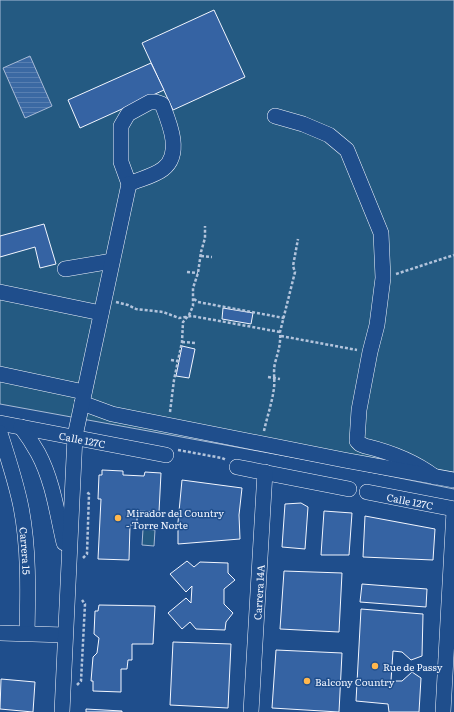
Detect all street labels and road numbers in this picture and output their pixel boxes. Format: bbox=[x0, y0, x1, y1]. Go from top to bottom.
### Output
street label: Calle 127C bbox=[58, 427, 107, 451]
street label: Calle 127C bbox=[386, 489, 435, 512]
street label: Carrera 15 bbox=[17, 526, 35, 575]
street label: Carrera 14A bbox=[249, 564, 267, 620]

